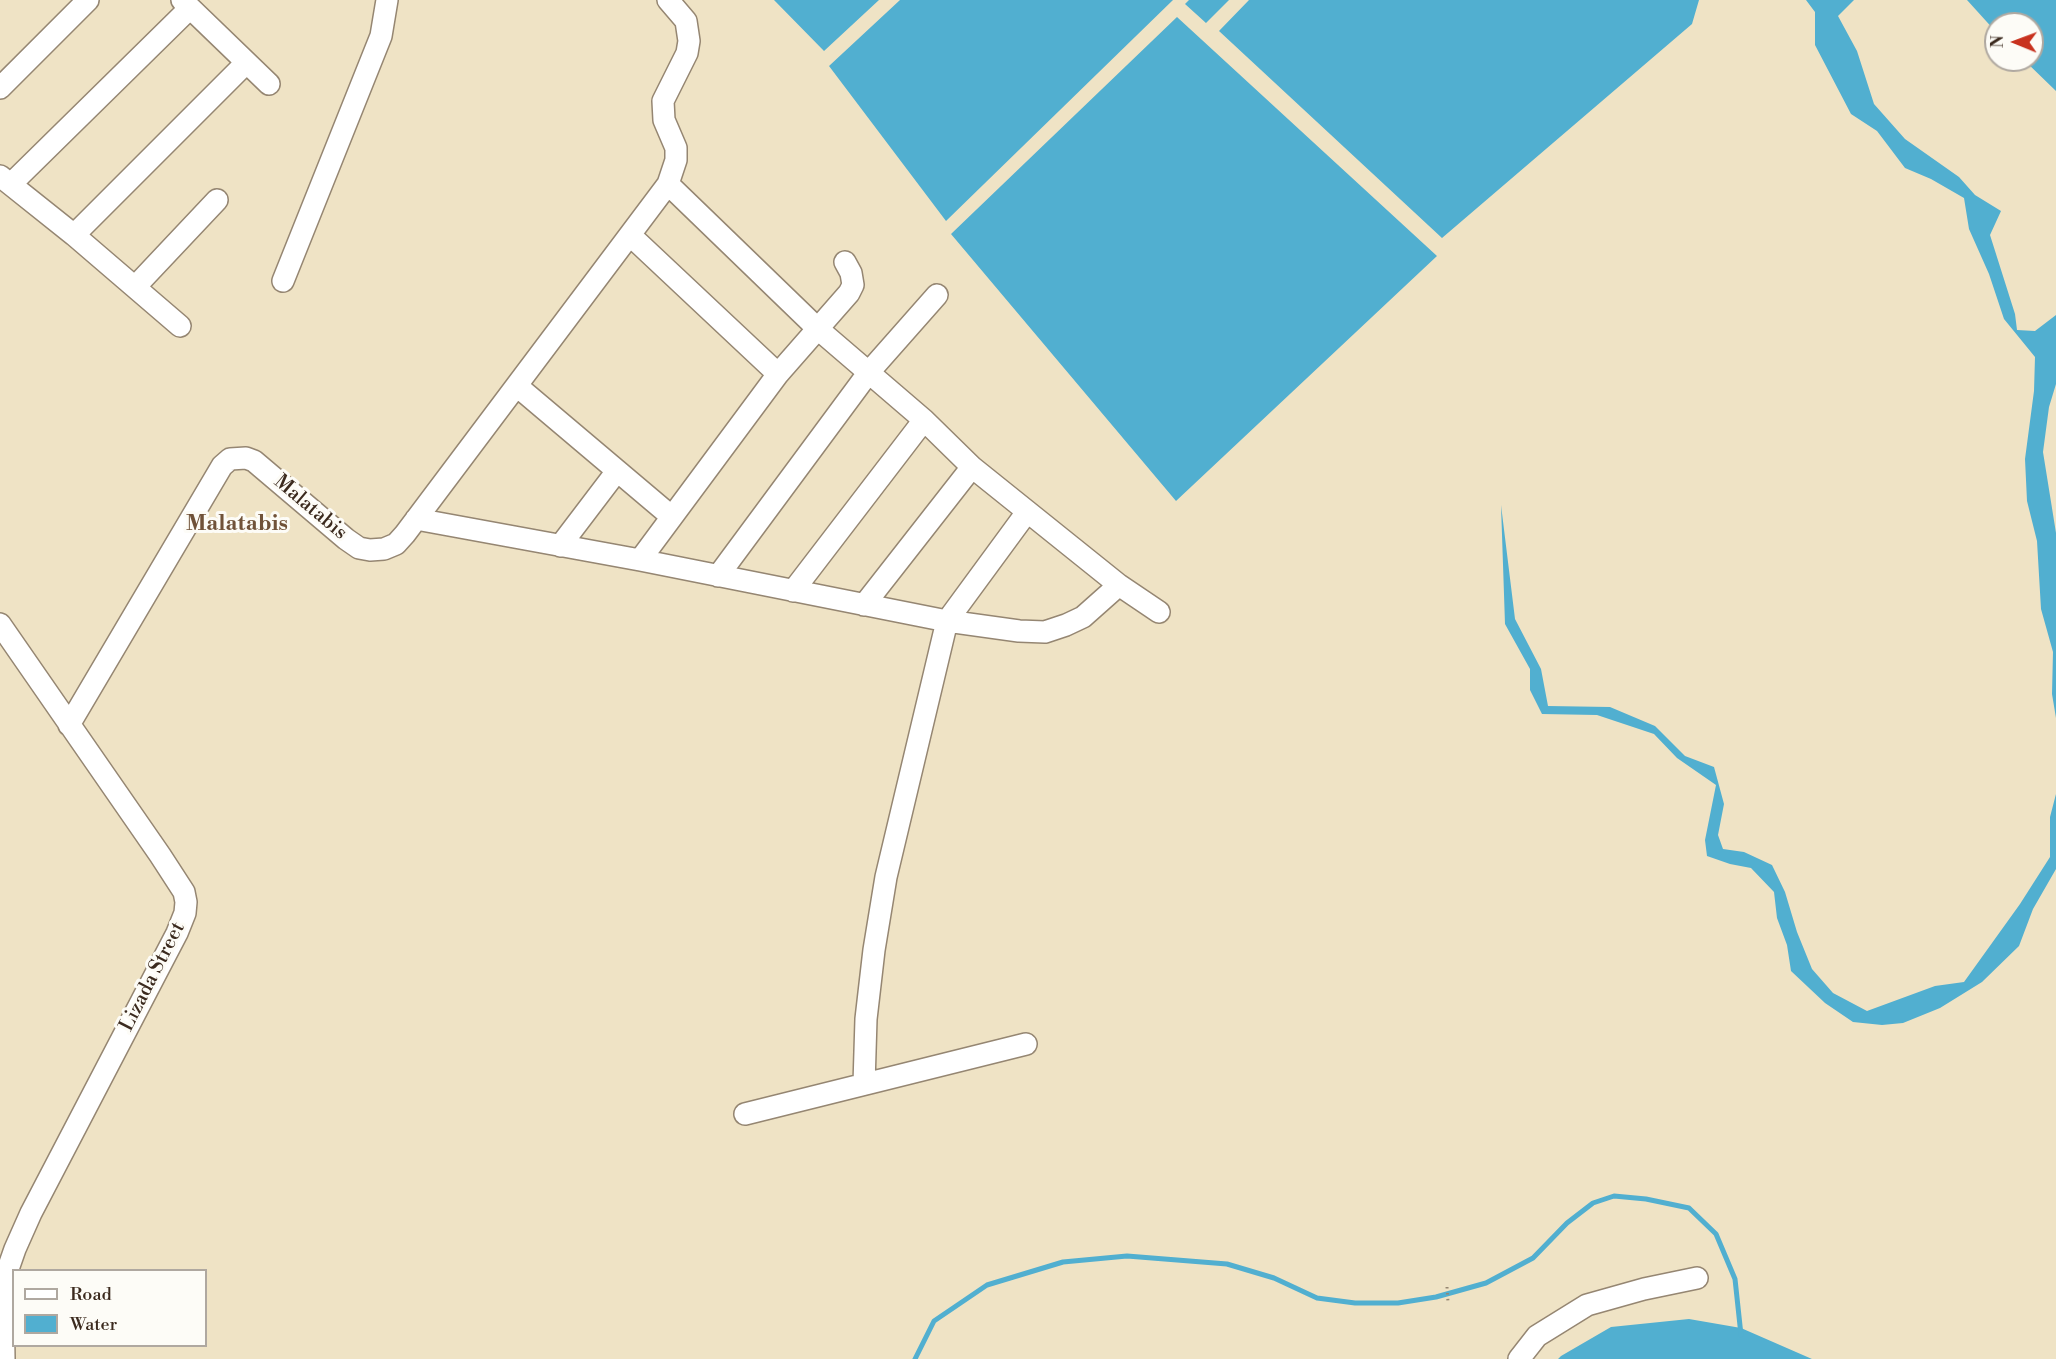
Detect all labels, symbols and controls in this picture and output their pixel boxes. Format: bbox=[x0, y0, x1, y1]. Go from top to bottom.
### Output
north arrow bbox=[1984, 12, 2044, 72]
text: N bbox=[1988, 35, 2008, 48]
street label: Malatabis bbox=[269, 470, 351, 546]
district label: Malatabis bbox=[186, 512, 288, 538]
street label: Lizada Street bbox=[115, 918, 191, 1036]
legend bbox=[12, 1269, 207, 1347]
text: Road bbox=[70, 1283, 112, 1306]
text: Water bbox=[70, 1313, 117, 1336]

